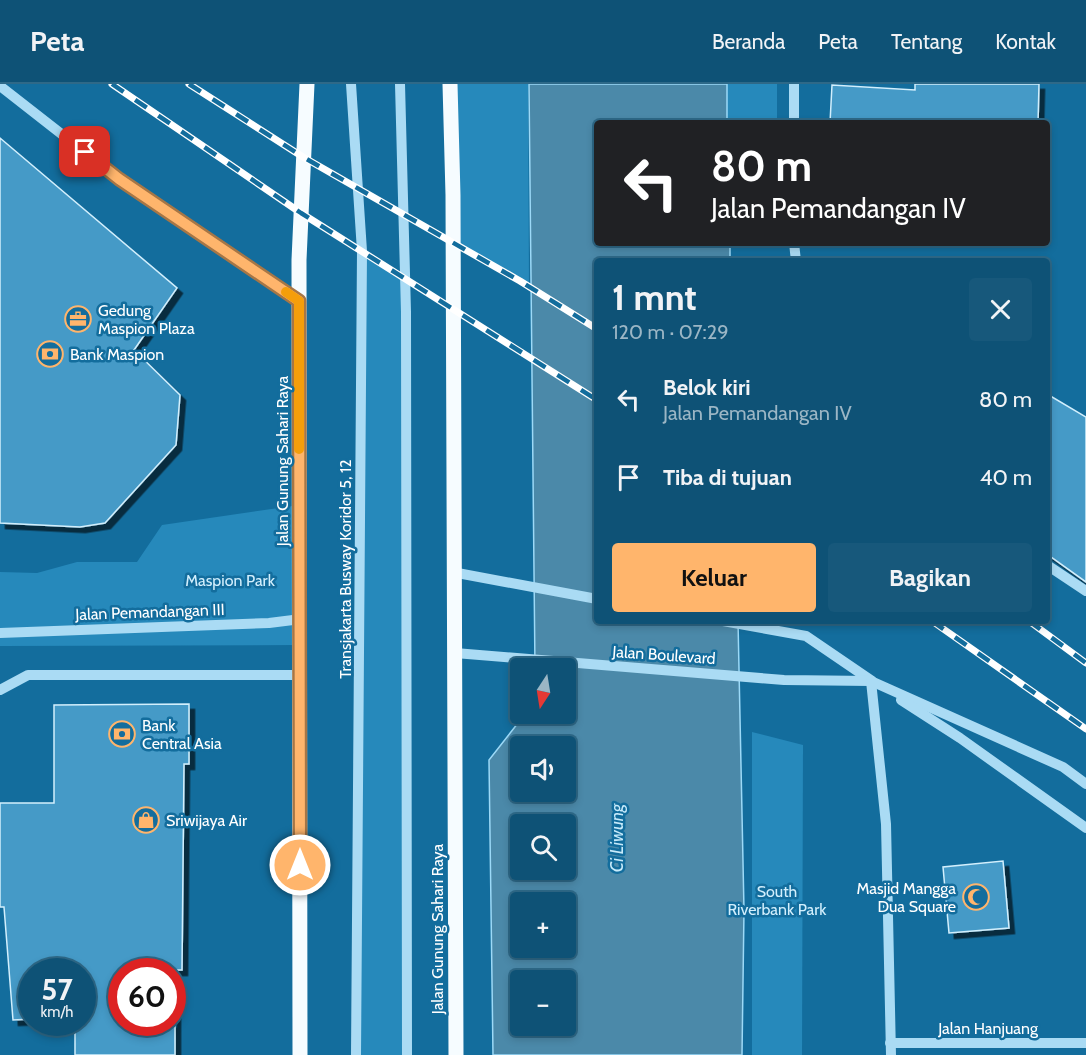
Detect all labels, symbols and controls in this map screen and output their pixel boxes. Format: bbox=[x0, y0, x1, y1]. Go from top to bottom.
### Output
text: Peta bbox=[30, 24, 84, 58]
text: Beranda bbox=[712, 29, 785, 54]
text: Peta bbox=[818, 29, 858, 54]
text: Tentang bbox=[891, 29, 962, 54]
text: Kontak bbox=[995, 29, 1056, 54]
pin bbox=[59, 126, 110, 177]
icon: arrive bbox=[68, 135, 101, 168]
text: 80 m bbox=[711, 140, 812, 192]
icon: left bbox=[612, 144, 690, 222]
text: Jalan Pemandangan IV bbox=[711, 192, 966, 225]
text: 1 mnt bbox=[612, 275, 697, 319]
button: close bbox=[969, 278, 1032, 341]
place label: Gedung Maspion Plaza bbox=[98, 301, 195, 338]
office icon: Gedung Maspion Plaza bbox=[63, 304, 93, 334]
text: 120 m · 07:29 bbox=[612, 320, 729, 344]
bank icon: Bank Maspion bbox=[35, 339, 65, 369]
place label: Bank Maspion bbox=[70, 345, 164, 364]
text: Belok kiri bbox=[663, 374, 750, 401]
street label: Jalan Gunung Sahari Raya bbox=[273, 375, 292, 547]
icon: left bbox=[612, 383, 645, 416]
text: 80 m bbox=[979, 386, 1032, 413]
text: Jalan Pemandangan IV bbox=[663, 401, 852, 425]
street label: Transjakarta Busway Koridor 5, 12 bbox=[336, 459, 355, 679]
icon: arrive bbox=[612, 461, 645, 494]
text: Tiba di tujuan bbox=[663, 464, 792, 491]
text: 40 m bbox=[980, 464, 1032, 491]
button: Keluar bbox=[612, 543, 816, 612]
button: Bagikan bbox=[828, 543, 1032, 612]
park label: Maspion Park bbox=[185, 571, 276, 590]
street label: Jalan Pemandangan III bbox=[74, 600, 225, 624]
street label: Jalan Boulevard bbox=[611, 642, 716, 668]
north arrow bbox=[510, 658, 576, 724]
map controls bbox=[510, 658, 576, 1036]
place label: Bank Central Asia bbox=[142, 716, 222, 753]
bank icon: Bank Central Asia bbox=[107, 719, 137, 749]
button: sound bbox=[510, 736, 576, 802]
water label: Ci Liwung bbox=[606, 803, 628, 872]
shop icon: Sriwijaya Air bbox=[131, 805, 161, 835]
place label: Sriwijaya Air bbox=[166, 811, 248, 830]
button: search bbox=[510, 814, 576, 880]
position arrow bbox=[268, 833, 332, 897]
street label: Jalan Gunung Sahari Raya bbox=[428, 843, 447, 1015]
place label: Masjid Mangga Dua Square bbox=[856, 879, 956, 916]
park label: South Riverbank Park bbox=[727, 882, 827, 919]
mosque icon: Masjid Mangga Dua Square bbox=[961, 882, 991, 912]
button: + bbox=[510, 892, 576, 958]
speed limit sign: 60 bbox=[108, 958, 186, 1036]
button: − bbox=[510, 970, 576, 1036]
text: 57 bbox=[41, 971, 73, 1008]
text: km/h bbox=[41, 1003, 73, 1021]
street label: Jalan Hanjuang bbox=[937, 1019, 1039, 1038]

